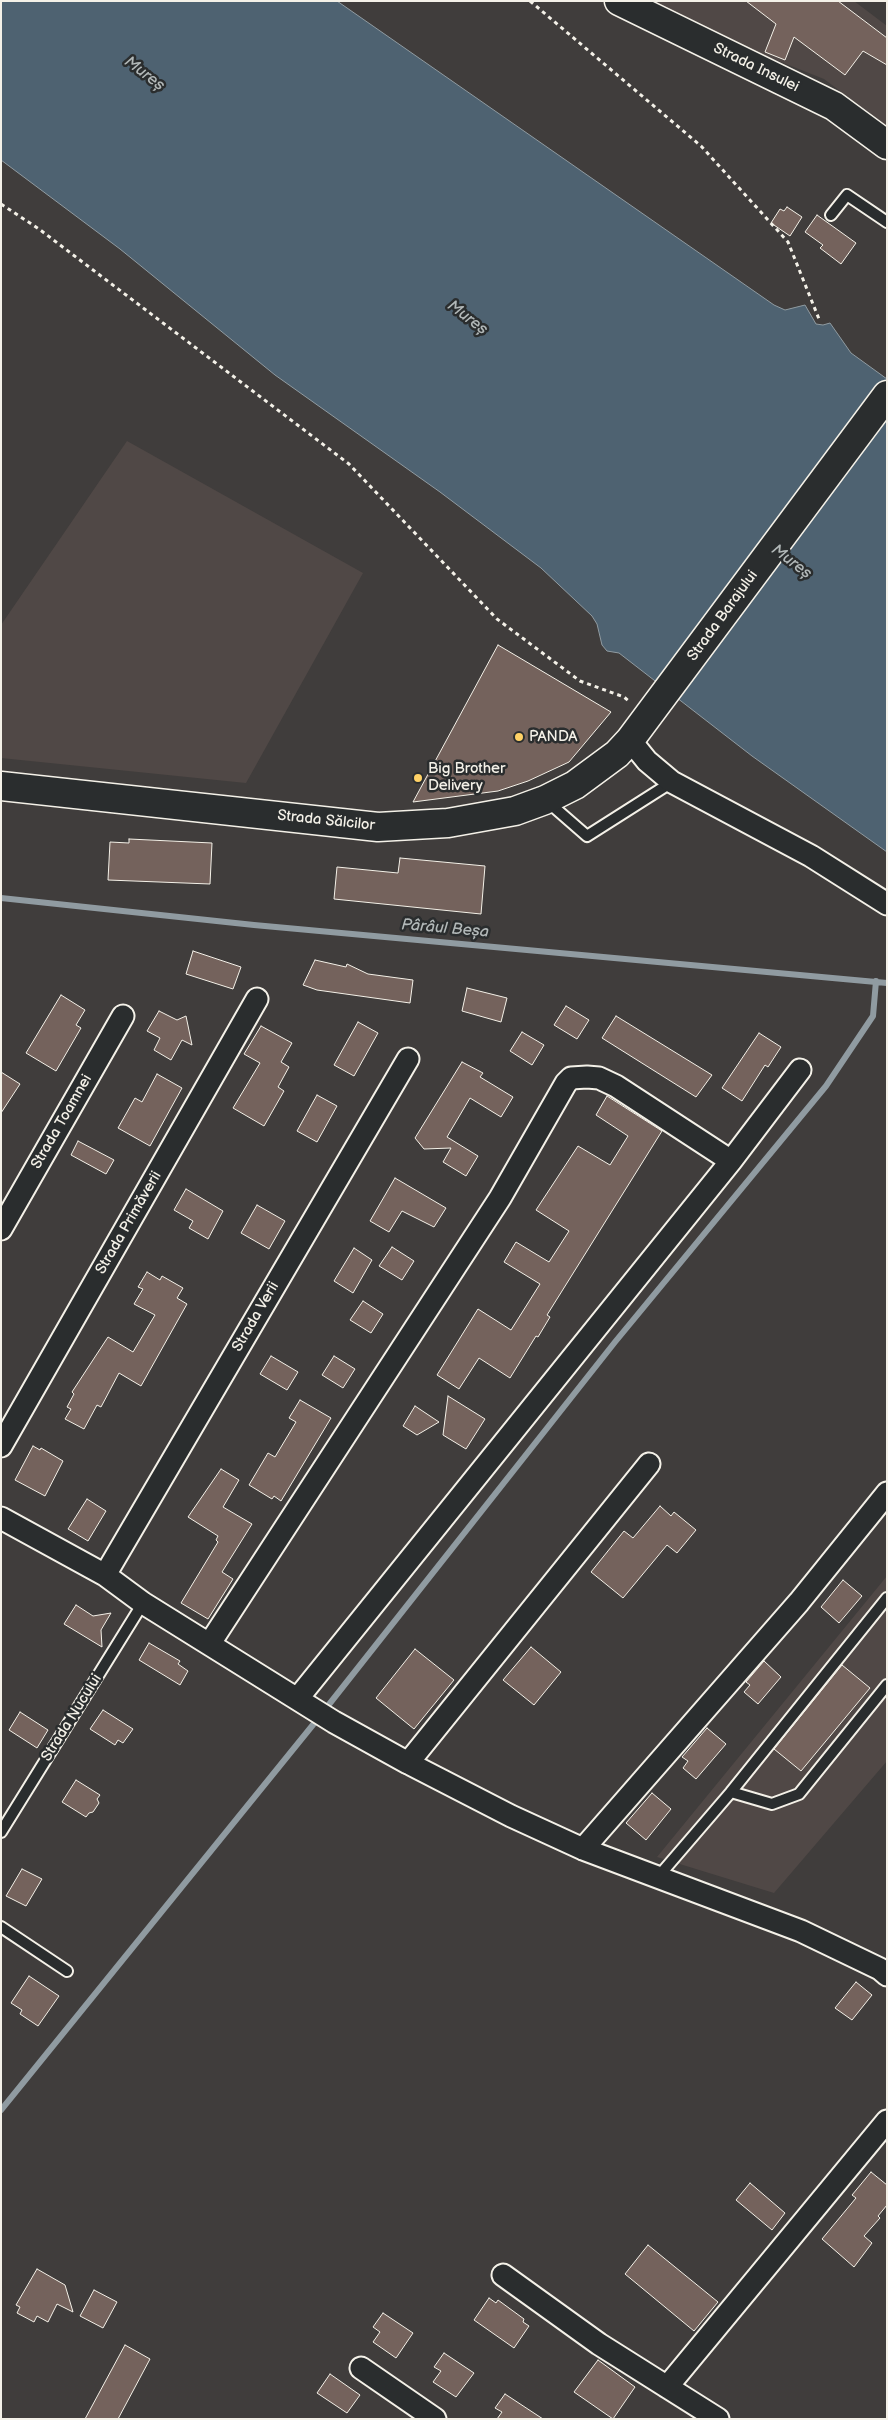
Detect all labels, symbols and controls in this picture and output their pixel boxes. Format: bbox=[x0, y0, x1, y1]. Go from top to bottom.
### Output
street label: Strada Insulei bbox=[710, 40, 802, 96]
water label: Mureș bbox=[120, 53, 168, 95]
water label: Mureș bbox=[443, 297, 491, 339]
water label: Mureș bbox=[767, 541, 815, 583]
street label: Strada Barajului bbox=[684, 567, 762, 665]
place label: PANDA bbox=[529, 728, 578, 746]
marker: PANDA bbox=[513, 731, 525, 743]
place label: Big Brother Delivery bbox=[428, 760, 505, 795]
marker: Big Brother Delivery bbox=[412, 772, 424, 784]
street label: Strada Sălcilor bbox=[276, 807, 376, 835]
water label: Pârâul Beșa bbox=[400, 916, 490, 942]
street label: Strada Toamnei bbox=[28, 1072, 96, 1172]
street label: Strada Primăverii bbox=[92, 1168, 166, 1278]
street label: Strada Verii bbox=[229, 1279, 283, 1355]
street label: Strada Nucului bbox=[38, 1671, 106, 1765]

